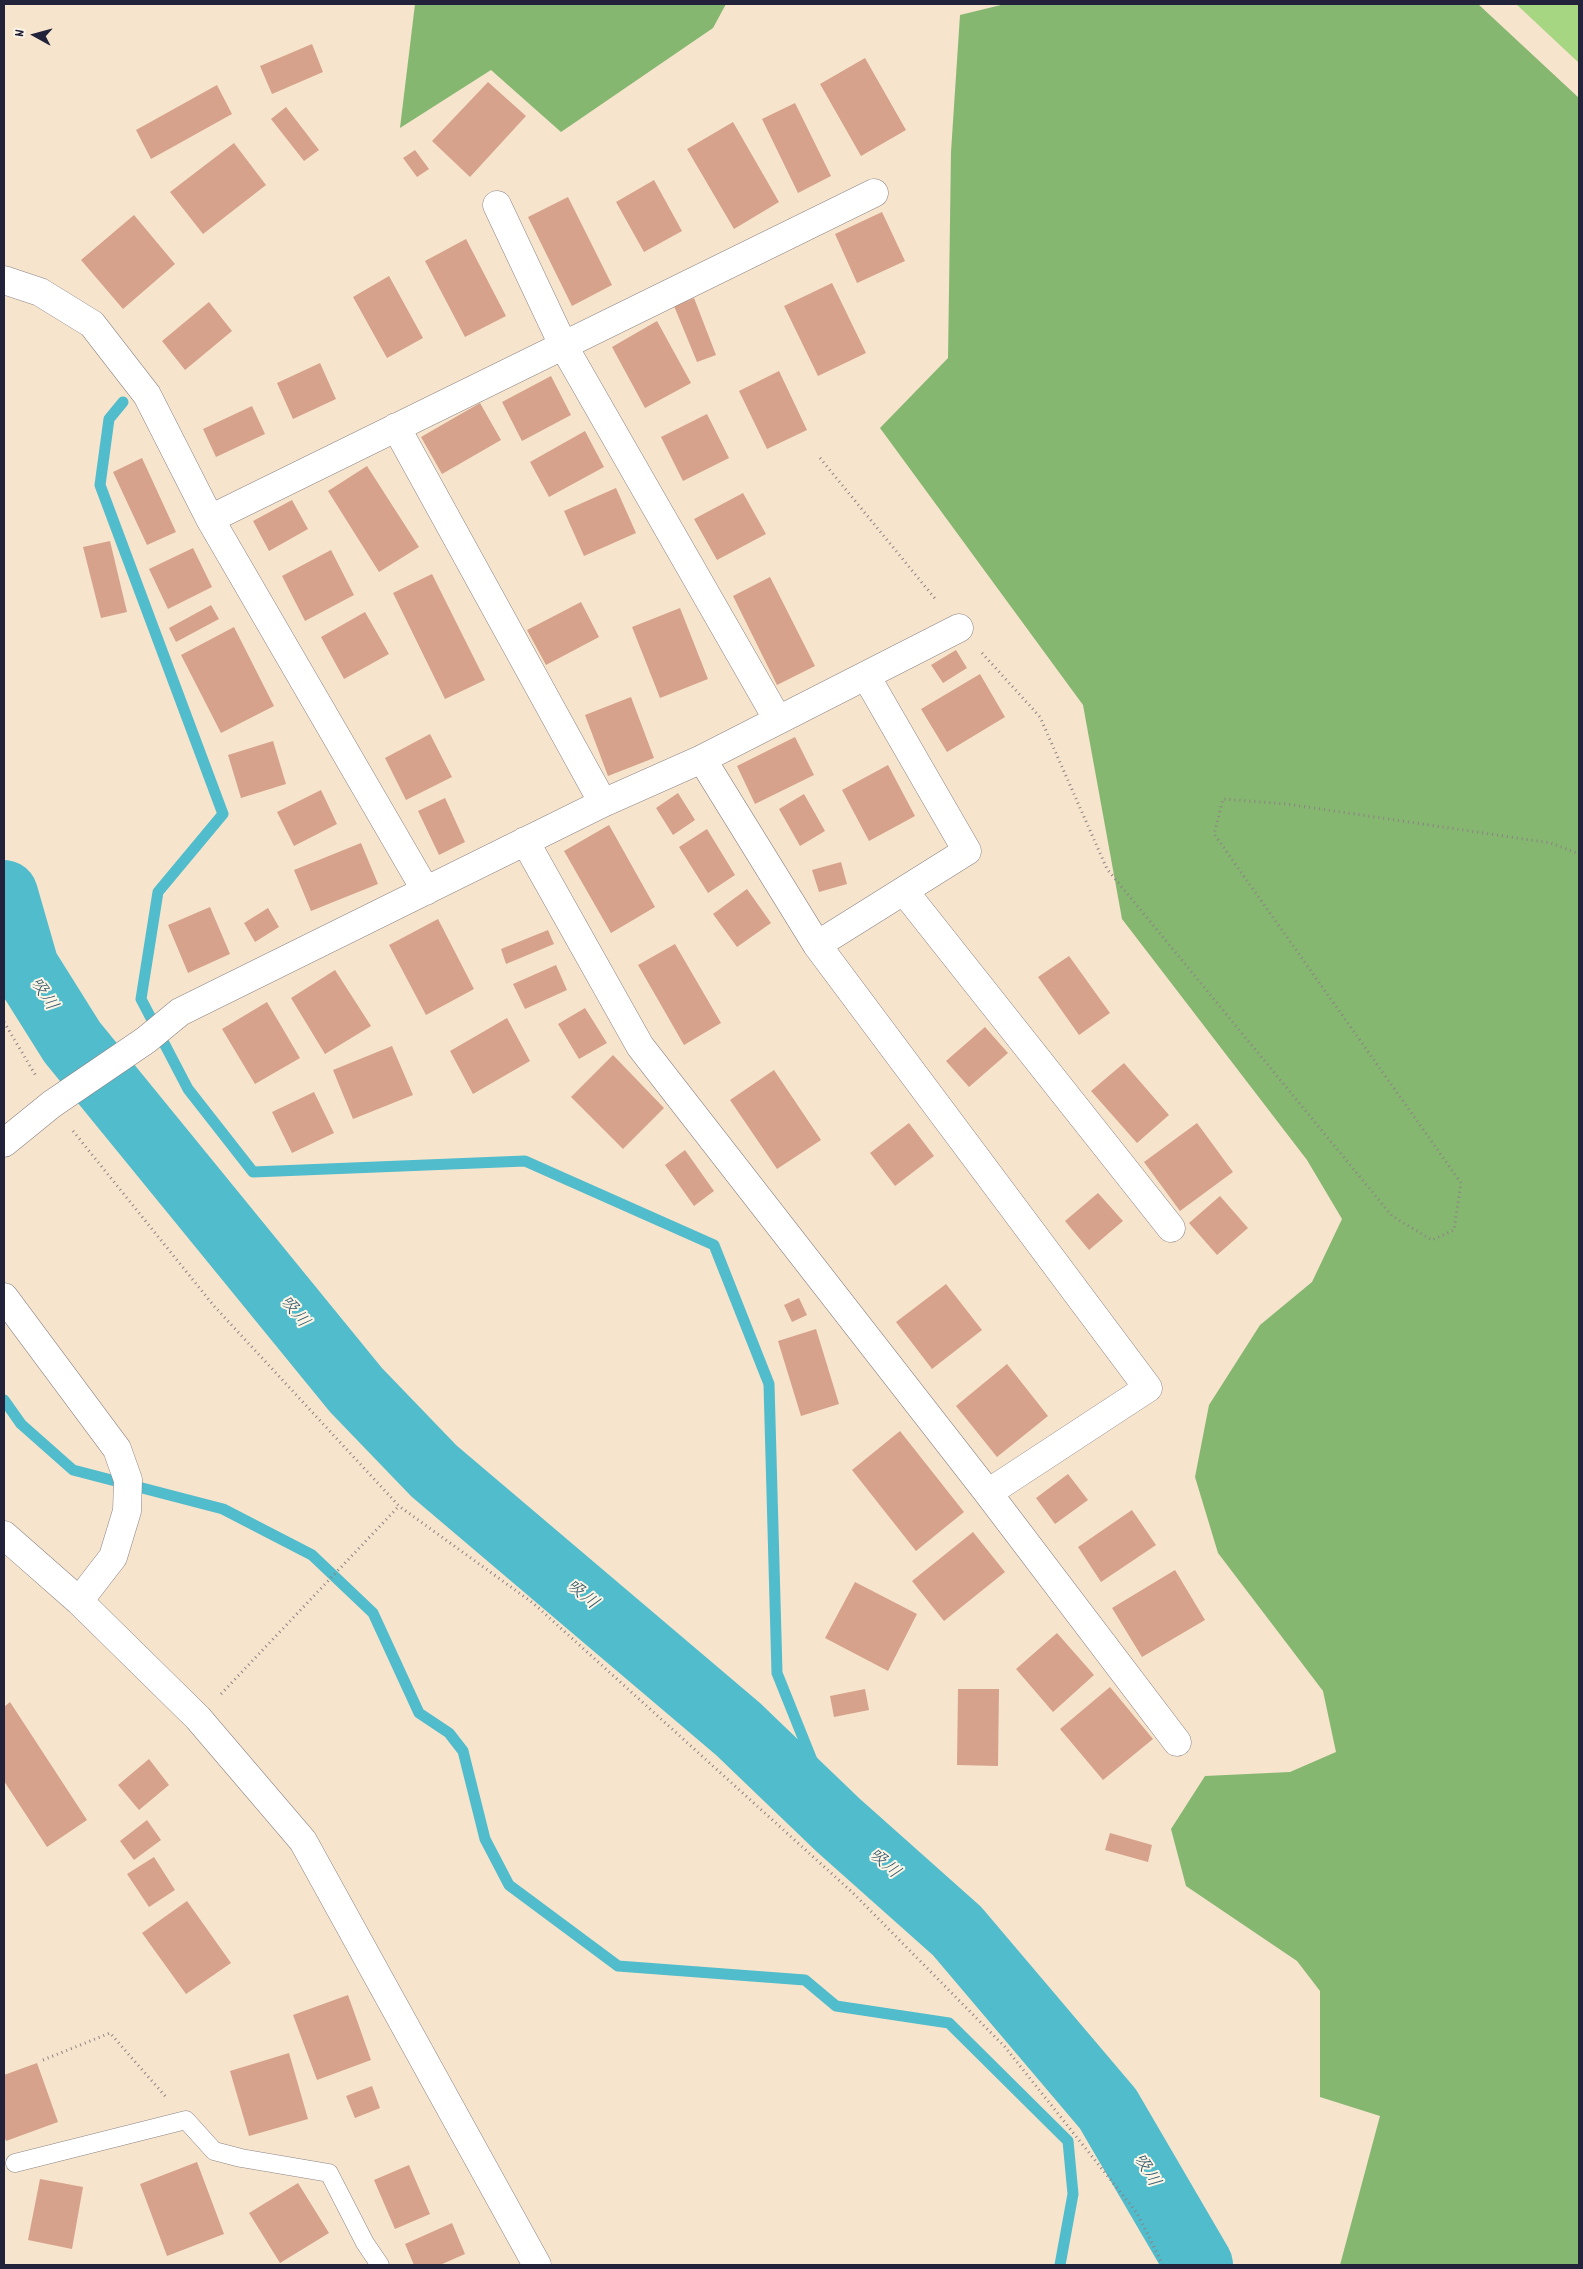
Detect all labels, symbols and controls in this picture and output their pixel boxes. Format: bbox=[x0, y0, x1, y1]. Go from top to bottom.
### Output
north arrow bbox=[10, 10, 60, 60]
text: N bbox=[10, 29, 30, 38]
water label: 吸川 bbox=[23, 974, 61, 1016]
water label: 吸川 bbox=[273, 1292, 313, 1334]
water label: 吸川 bbox=[560, 1576, 602, 1616]
water label: 吸川 bbox=[862, 1845, 904, 1885]
water label: 吸川 bbox=[1127, 2150, 1163, 2192]

